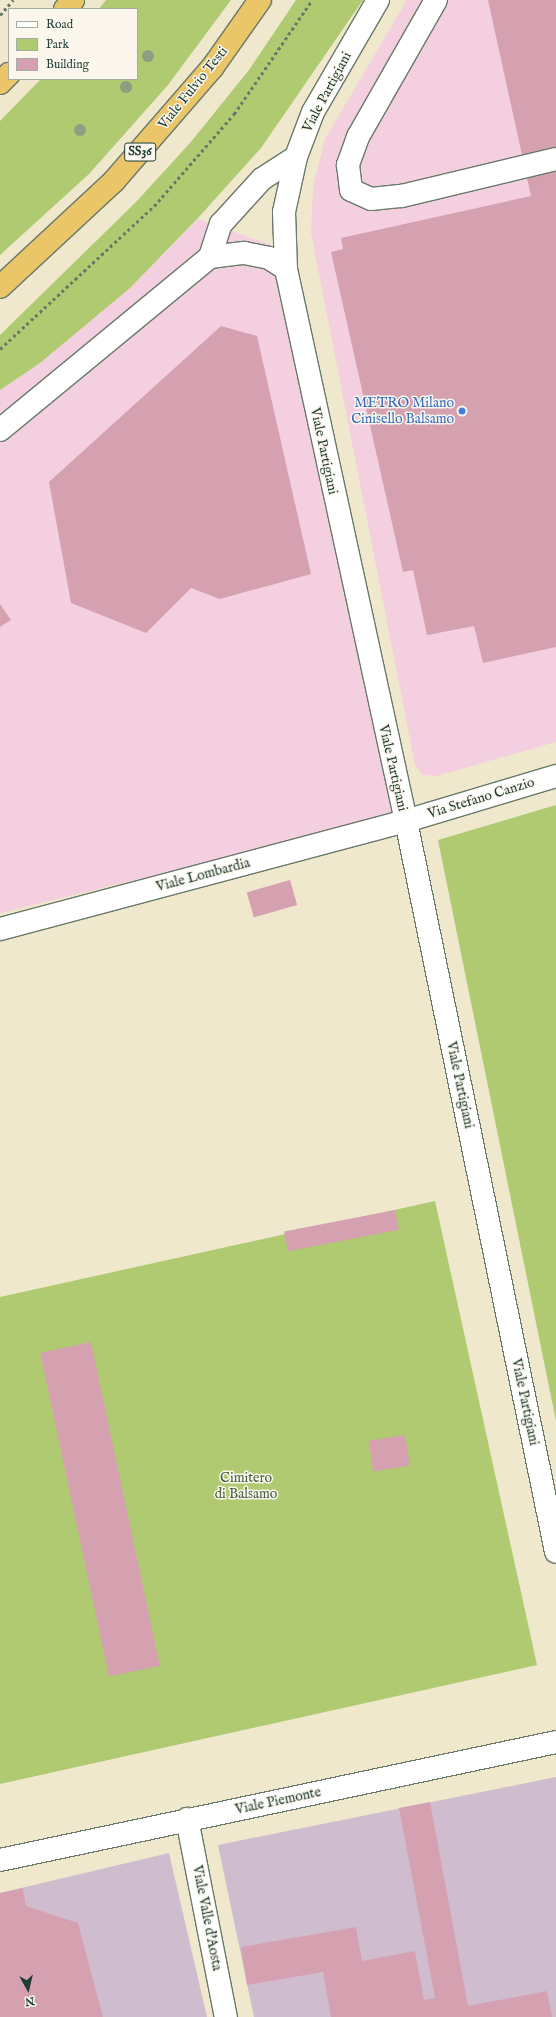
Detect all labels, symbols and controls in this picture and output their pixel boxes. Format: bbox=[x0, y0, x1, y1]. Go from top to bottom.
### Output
legend bbox=[8, 8, 138, 80]
text: Road bbox=[46, 17, 73, 32]
text: Park bbox=[46, 37, 69, 52]
street label: Viale Fulvio Testi bbox=[155, 43, 231, 133]
street label: Viale Partigiani bbox=[299, 49, 355, 135]
text: Building bbox=[46, 57, 89, 72]
road number: SS36 bbox=[124, 141, 156, 163]
place label: METRO Milano Cinisello Balsamo bbox=[351, 395, 454, 428]
street label: Viale Partigiani bbox=[307, 406, 341, 496]
marker: METRO Milano Cinisello Balsamo bbox=[457, 406, 467, 416]
street label: Viale Partigiani bbox=[375, 723, 411, 813]
street label: Via Stefano Canzio bbox=[426, 774, 536, 822]
street label: Viale Lombardia bbox=[154, 854, 252, 896]
street label: Viale Partigiani bbox=[443, 1040, 477, 1130]
street label: Viale Partigiani bbox=[508, 1357, 542, 1447]
park label: Cimitero di Balsamo bbox=[215, 1470, 277, 1502]
street label: Viale Piemonte bbox=[234, 1784, 322, 1818]
street label: Viale Valle d'Aosta bbox=[189, 1864, 225, 1972]
north arrow bbox=[8, 1969, 48, 2009]
text: N bbox=[24, 1993, 35, 2008]

